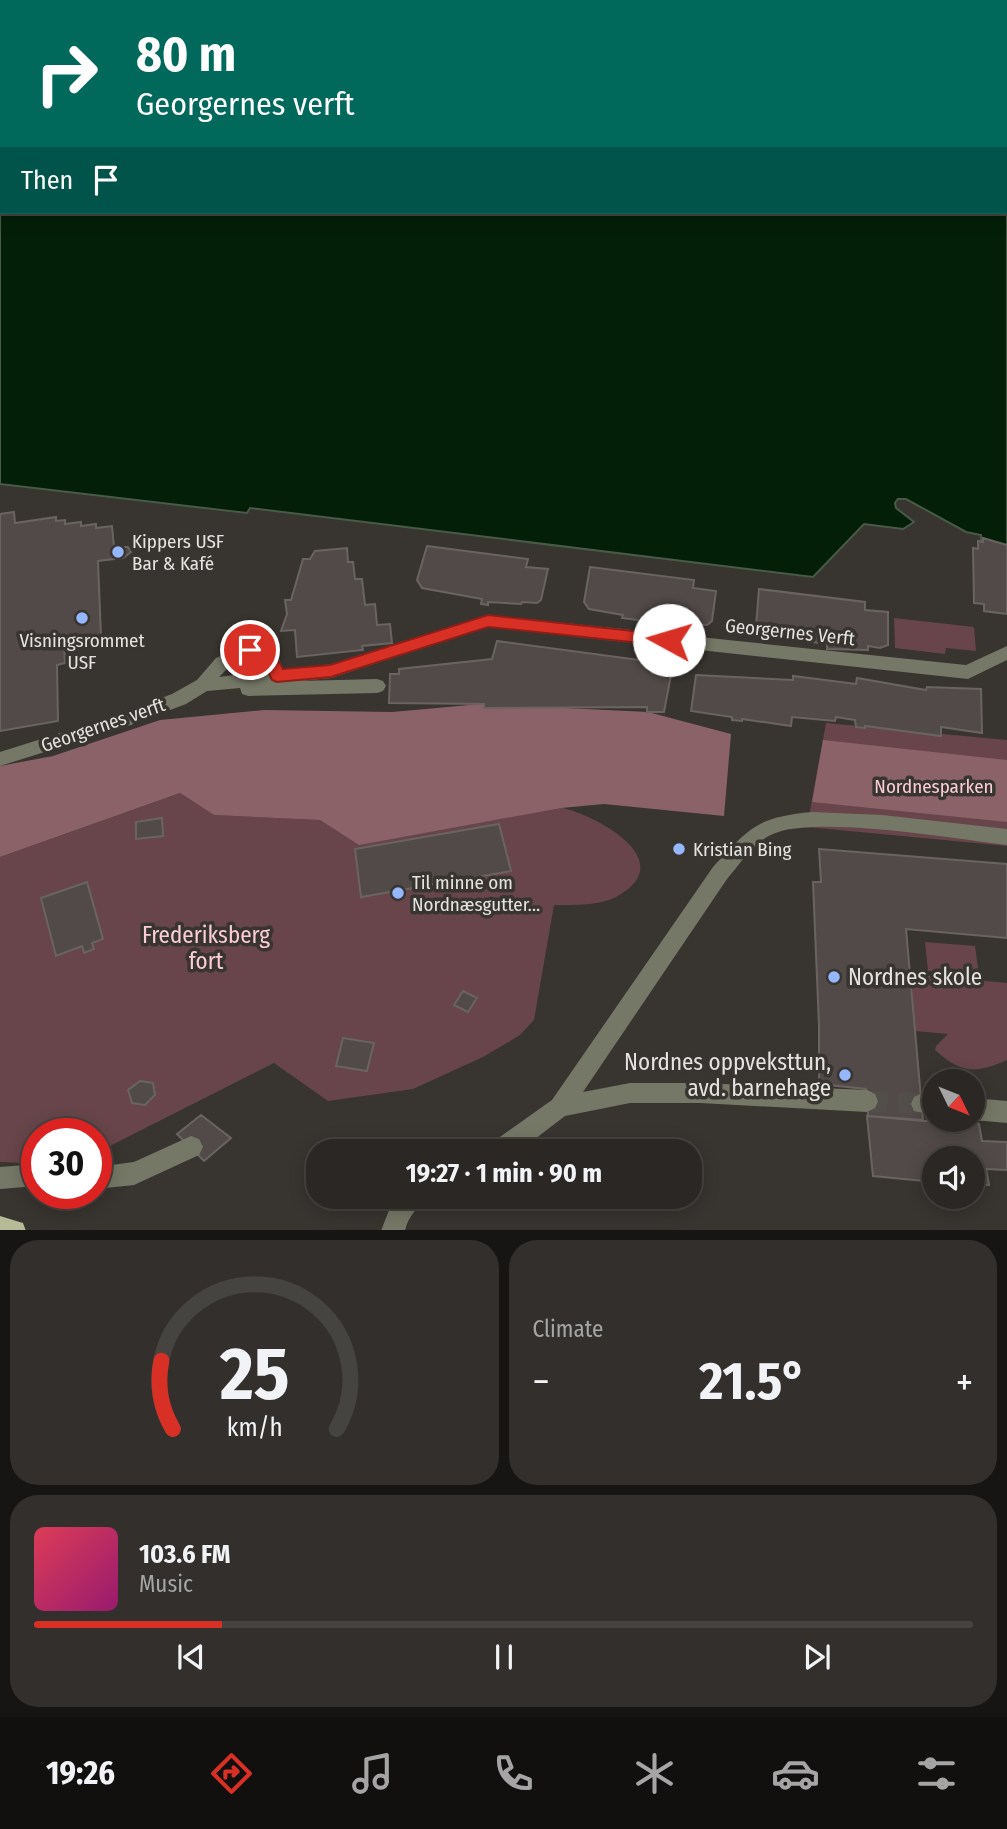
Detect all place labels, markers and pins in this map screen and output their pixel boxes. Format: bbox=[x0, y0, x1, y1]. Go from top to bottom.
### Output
place label: Kippers USF Bar & Kafé bbox=[132, 530, 224, 575]
marker: Kippers USF Bar & Kafé bbox=[110, 544, 126, 560]
marker: Visningsrommet USF bbox=[74, 610, 90, 626]
pin bbox=[220, 620, 280, 680]
place label: Visningsrommet USF bbox=[19, 629, 145, 674]
place label: Kristian Bing bbox=[693, 838, 792, 861]
marker: Kristian Bing bbox=[671, 841, 687, 857]
place label: Til minne om Nordnæsgutter... bbox=[412, 871, 540, 916]
marker: Til minne om Nordnæsgutter... bbox=[390, 885, 406, 901]
place label: Nordnes skole bbox=[848, 963, 982, 991]
marker: Nordnes skole bbox=[826, 969, 842, 985]
place label: Nordnes oppveksttun, avd. barnehage bbox=[624, 1048, 831, 1102]
marker: Nordnes oppveksttun, avd. barnehage bbox=[837, 1067, 853, 1083]

